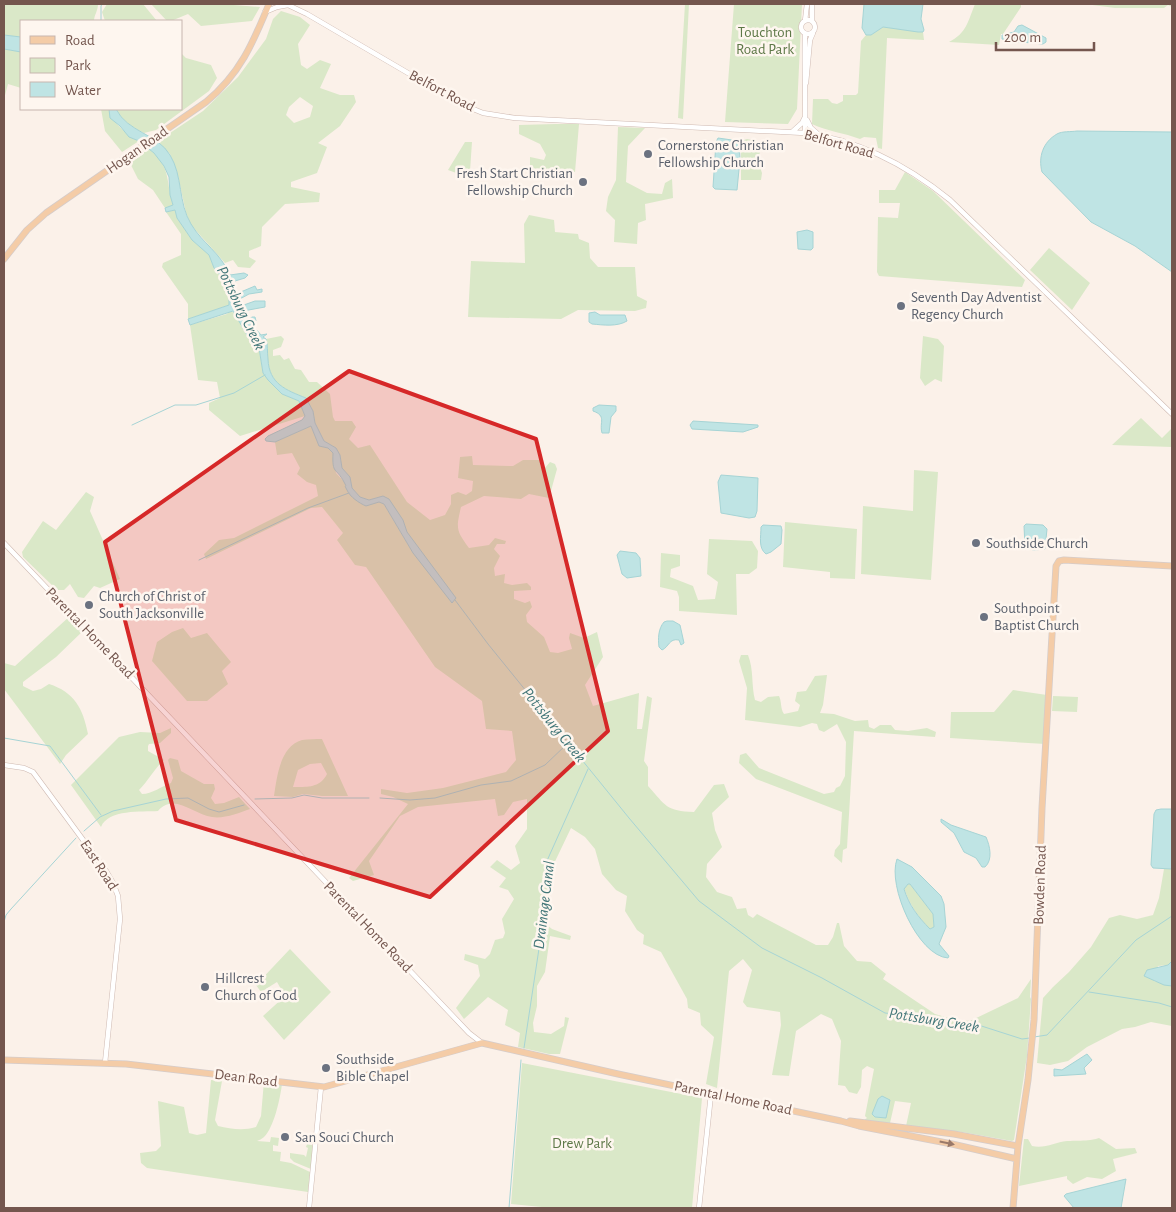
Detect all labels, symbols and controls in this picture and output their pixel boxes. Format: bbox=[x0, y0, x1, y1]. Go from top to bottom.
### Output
legend bbox=[20, 20, 182, 110]
scale bar bbox=[996, 20, 1094, 52]
park label: Touchton Road Park bbox=[736, 25, 794, 57]
text: 200 m bbox=[1004, 30, 1041, 45]
text: Road bbox=[65, 33, 95, 48]
text: Park bbox=[65, 58, 91, 73]
street label: Belfort Road bbox=[407, 67, 477, 115]
text: Water bbox=[65, 83, 101, 98]
street label: Hogan Road bbox=[104, 123, 171, 177]
street label: Belfort Road bbox=[802, 127, 876, 161]
place label: Cornerstone Christian Fellowship Church bbox=[658, 138, 784, 170]
marker: Cornerstone Christian Fellowship Church bbox=[642, 148, 654, 160]
place label: Fresh Start Christian Fellowship Church bbox=[456, 166, 573, 198]
marker: Fresh Start Christian Fellowship Church bbox=[577, 176, 589, 188]
water label: Pottsburg Creek bbox=[214, 264, 268, 352]
place label: Seventh Day Adventist Regency Church bbox=[911, 290, 1042, 322]
marker: Seventh Day Adventist Regency Church bbox=[895, 300, 907, 312]
place label: Southside Church bbox=[986, 536, 1088, 551]
marker: Southside Church bbox=[970, 537, 982, 549]
street label: Parental Home Road bbox=[43, 585, 137, 682]
place label: Church of Christ of South Jacksonville bbox=[99, 589, 207, 621]
marker: Church of Christ of South Jacksonville bbox=[83, 599, 95, 611]
place label: Southpoint Baptist Church bbox=[994, 601, 1079, 633]
marker: Southpoint Baptist Church bbox=[978, 611, 990, 623]
water label: Pottsburg Creek bbox=[519, 685, 589, 765]
street label: East Road bbox=[77, 837, 121, 893]
street label: Bowden Road bbox=[1031, 845, 1049, 925]
water label: Drainage Canal bbox=[531, 860, 557, 950]
street label: Parental Home Road bbox=[321, 879, 415, 976]
place label: Hillcrest Church of God bbox=[215, 971, 297, 1003]
marker: Hillcrest Church of God bbox=[199, 981, 211, 993]
water label: Pottsburg Creek bbox=[888, 1005, 980, 1035]
place label: Southside Bible Chapel bbox=[336, 1052, 409, 1084]
marker: Southside Bible Chapel bbox=[320, 1062, 332, 1074]
street label: Dean Road bbox=[214, 1067, 279, 1089]
street label: Parental Home Road bbox=[673, 1078, 793, 1118]
place label: San Souci Church bbox=[295, 1130, 394, 1145]
marker: San Souci Church bbox=[279, 1131, 291, 1143]
park label: Drew Park bbox=[552, 1136, 612, 1151]
one-way arrow bbox=[939, 1139, 954, 1147]

